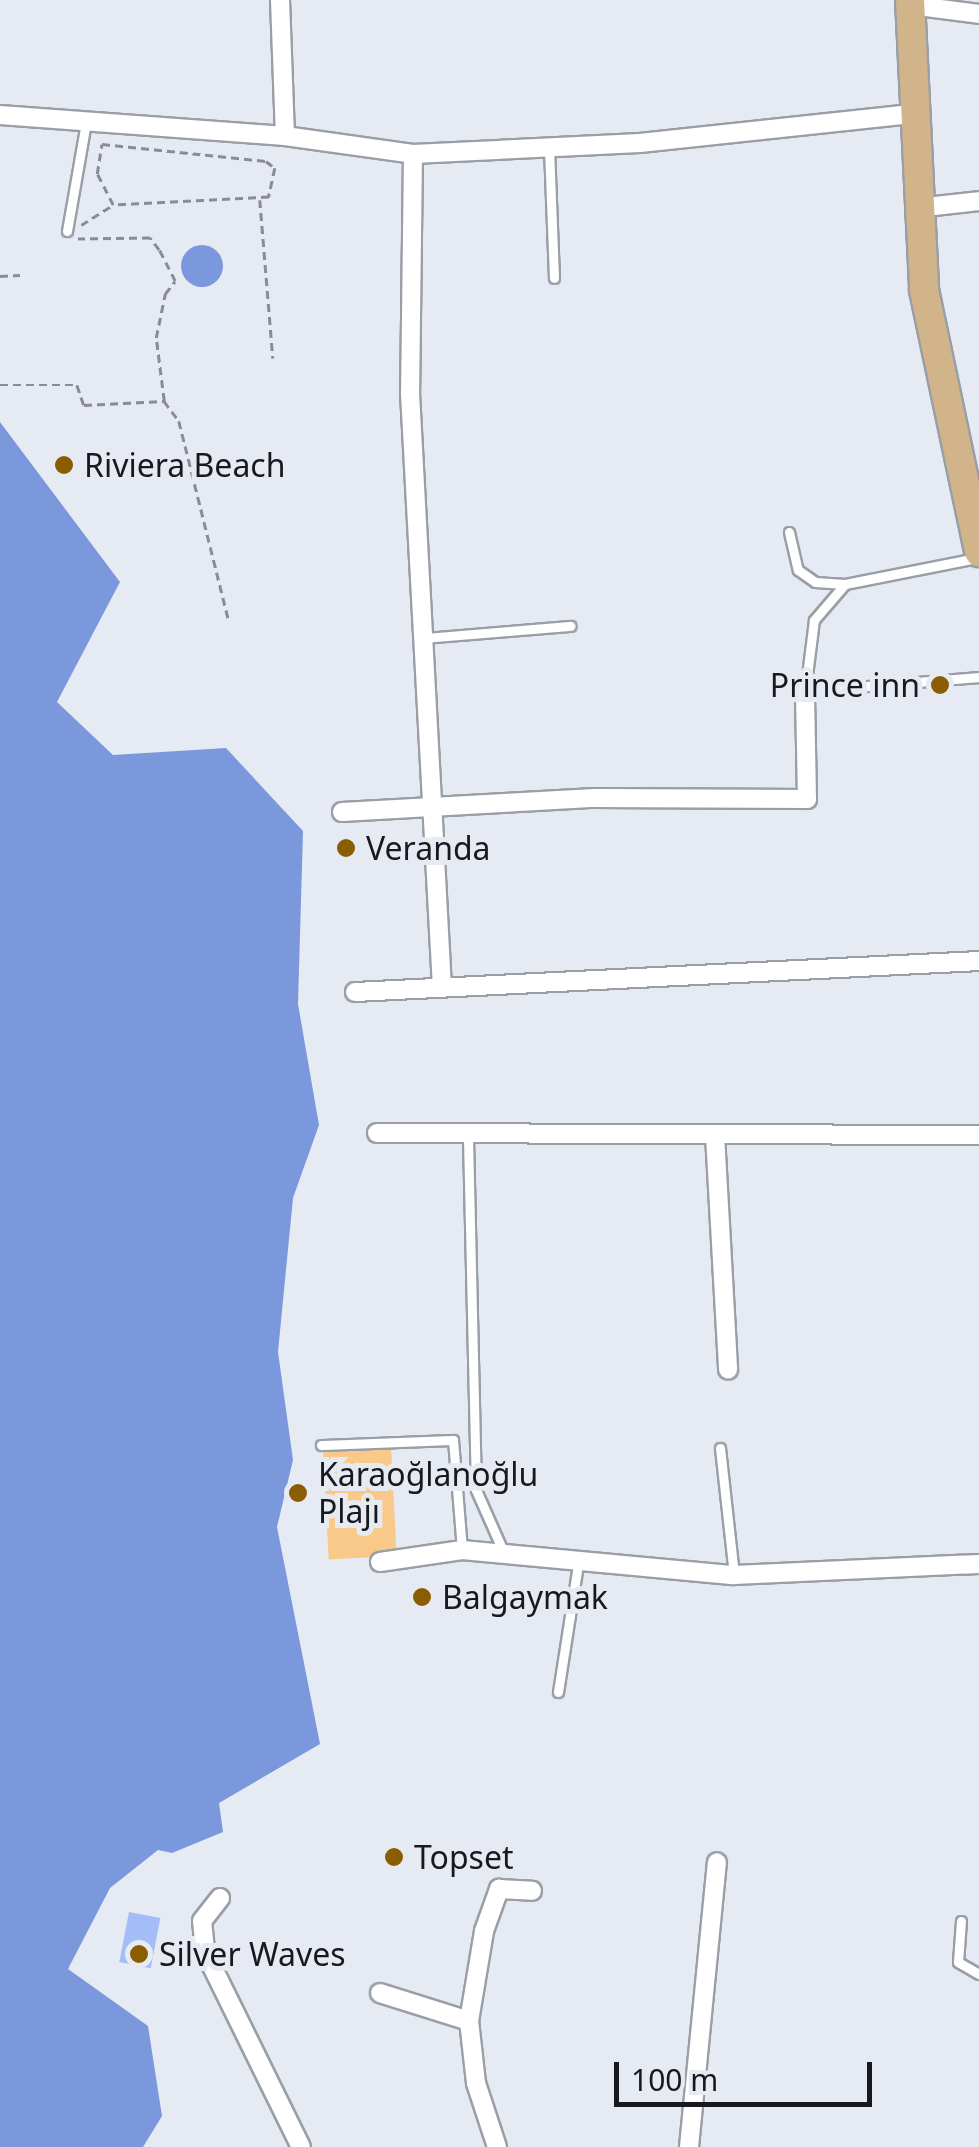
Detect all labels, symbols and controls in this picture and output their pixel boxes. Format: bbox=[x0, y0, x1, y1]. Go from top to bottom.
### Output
place label: Riviera Beach bbox=[84, 446, 286, 484]
marker: Riviera Beach bbox=[53, 454, 75, 476]
place label: Prince inn bbox=[770, 666, 920, 704]
marker: Prince inn bbox=[929, 674, 951, 696]
place label: Veranda bbox=[366, 829, 491, 867]
marker: Veranda bbox=[335, 837, 357, 859]
place label: Karaoğlanoğlu Plajı bbox=[318, 1456, 538, 1531]
marker: Karaoğlanoğlu Plajı bbox=[287, 1482, 309, 1504]
place label: Balgaymak bbox=[442, 1578, 608, 1616]
marker: Balgaymak bbox=[411, 1586, 433, 1608]
place label: Topset bbox=[414, 1838, 514, 1876]
marker: Topset bbox=[383, 1846, 405, 1868]
place label: Silver Waves bbox=[159, 1935, 346, 1973]
marker: Silver Waves bbox=[128, 1943, 150, 1965]
scale bar bbox=[619, 2042, 876, 2104]
text: 100 m bbox=[631, 2059, 718, 2100]

